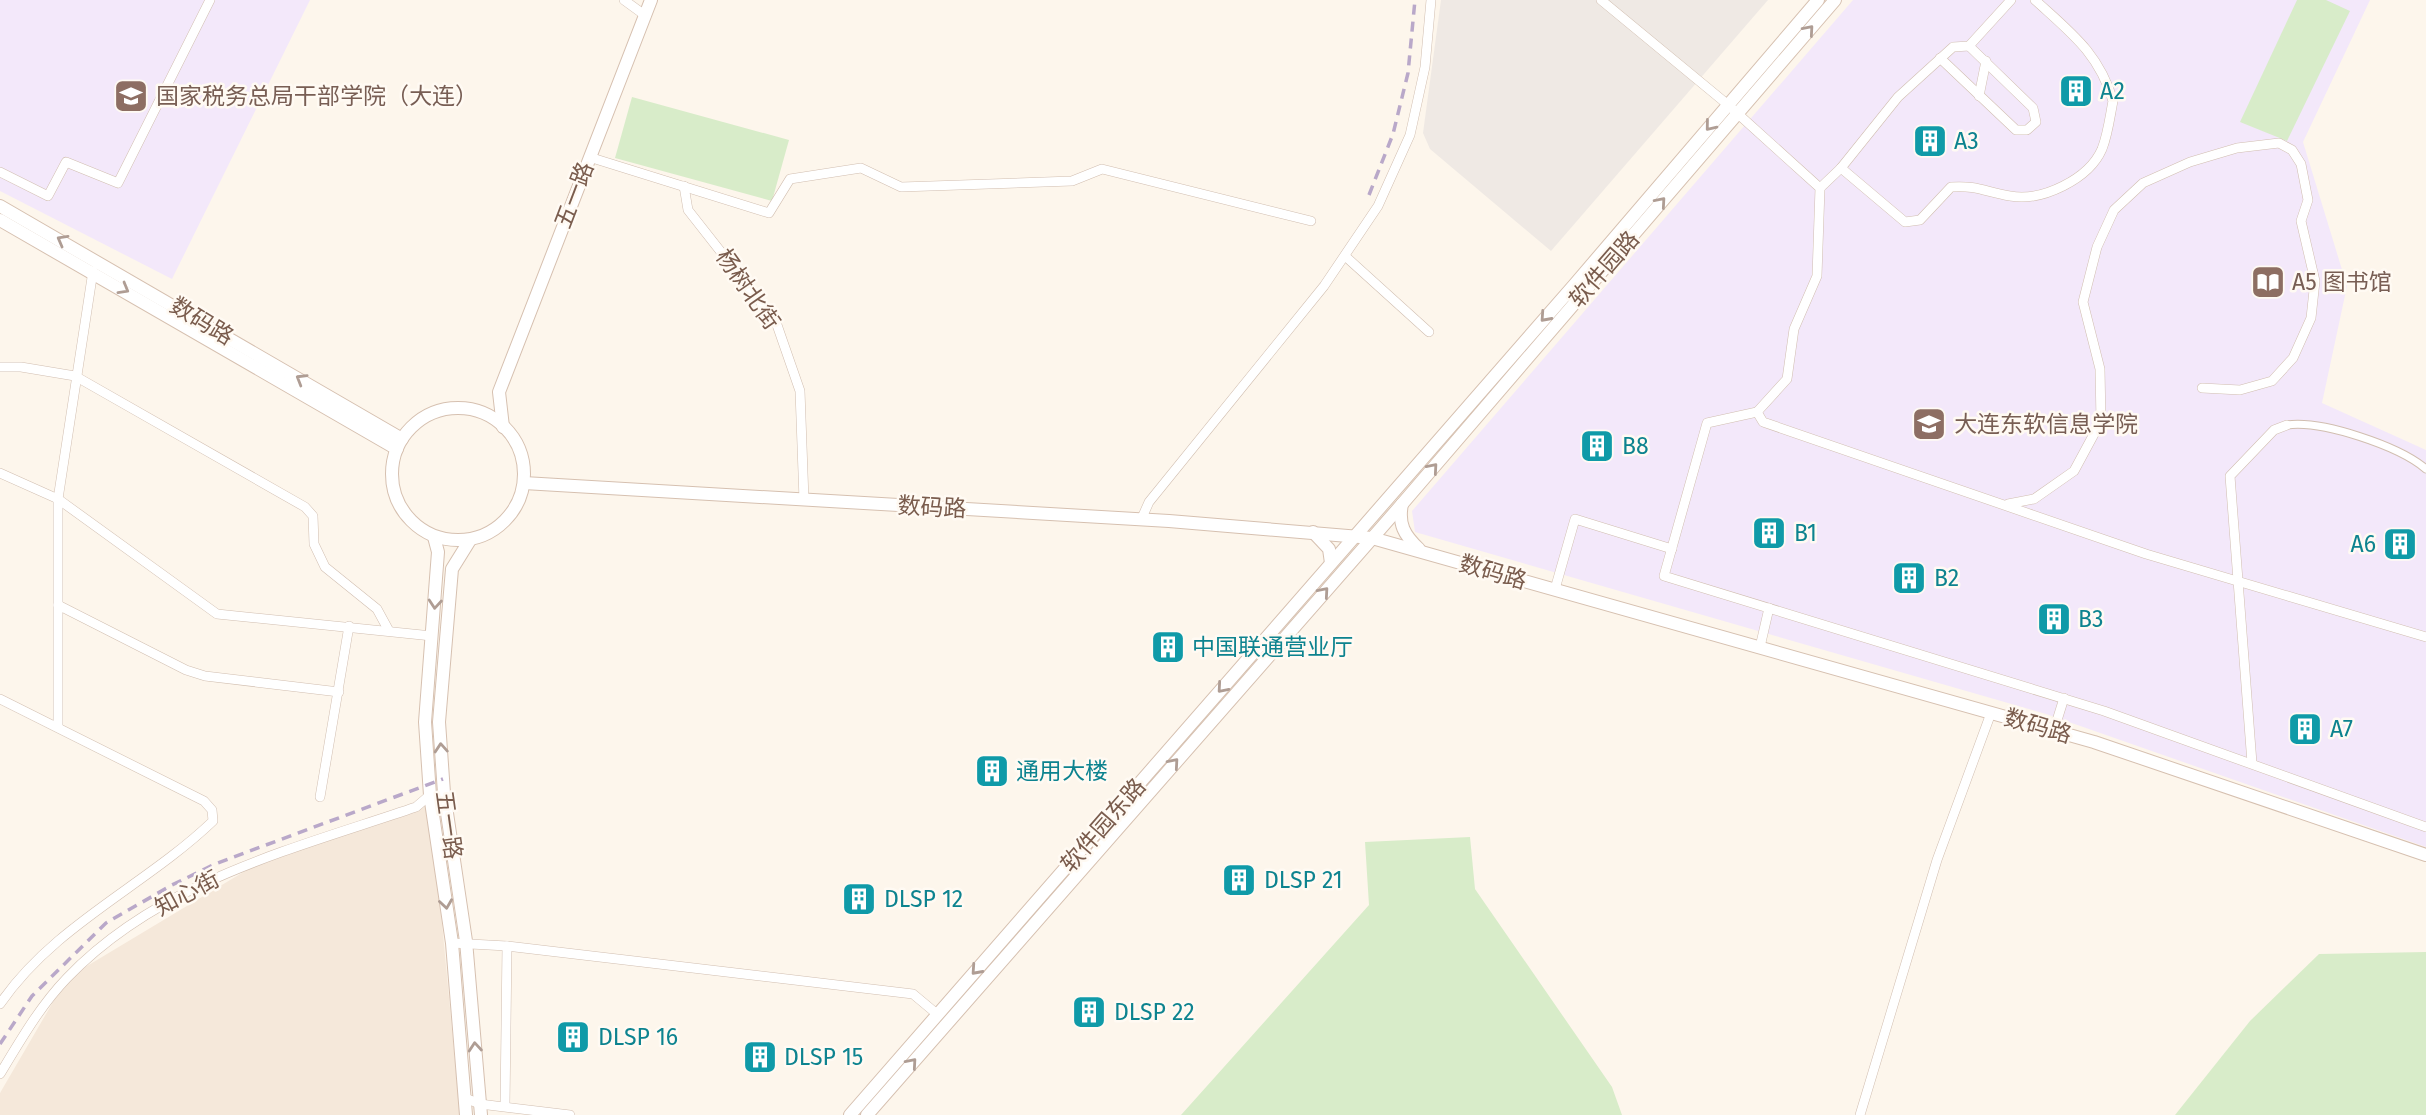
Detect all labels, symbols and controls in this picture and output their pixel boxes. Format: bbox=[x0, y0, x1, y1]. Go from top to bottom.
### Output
one-way arrow bbox=[1801, 25, 1813, 38]
building icon: A2 bbox=[2057, 72, 2095, 110]
school or university icon: 国家税务总局干部学院（大连） bbox=[112, 77, 150, 115]
place label: A2 bbox=[2100, 77, 2125, 105]
place label: 国家税务总局干部学院（大连） bbox=[156, 82, 478, 110]
one-way arrow bbox=[1705, 119, 1718, 131]
building icon: A3 bbox=[1911, 122, 1949, 160]
place label: A3 bbox=[1954, 127, 1979, 155]
street label: 五一路 bbox=[549, 158, 599, 232]
one-way arrow bbox=[1653, 198, 1665, 211]
street label: 软件园路 bbox=[1563, 225, 1645, 313]
one-way arrow bbox=[57, 235, 69, 248]
street label: 杨树北街 bbox=[710, 243, 786, 335]
library icon: A5 图书馆 bbox=[2249, 263, 2287, 301]
place label: A5 图书馆 bbox=[2292, 268, 2392, 296]
one-way arrow bbox=[116, 281, 129, 294]
street label: 数码路 bbox=[165, 291, 239, 351]
one-way arrow bbox=[1541, 309, 1553, 322]
one-way arrow bbox=[295, 375, 308, 388]
school or university icon: 大连东软信息学院 bbox=[1910, 405, 1948, 443]
place label: 大连东软信息学院 bbox=[1954, 410, 2138, 438]
building icon: B8 bbox=[1578, 427, 1616, 465]
place label: B8 bbox=[1622, 432, 1649, 460]
one-way arrow bbox=[1425, 463, 1437, 476]
street label: 数码路 bbox=[897, 491, 967, 523]
building icon: B1 bbox=[1750, 514, 1788, 552]
place label: B1 bbox=[1794, 519, 1817, 547]
building icon: A6 bbox=[2381, 525, 2419, 563]
place label: A6 bbox=[2351, 530, 2376, 558]
street label: 数码路 bbox=[1456, 549, 1530, 595]
building icon: B2 bbox=[1890, 559, 1928, 597]
place label: B2 bbox=[1934, 564, 1959, 592]
one-way arrow bbox=[1316, 587, 1328, 600]
one-way arrow bbox=[428, 599, 443, 610]
building icon: B3 bbox=[2035, 600, 2073, 638]
place label: B3 bbox=[2078, 605, 2103, 633]
building icon: 中国联通营业厅 bbox=[1149, 628, 1187, 666]
place label: 中国联通营业厅 bbox=[1192, 633, 1353, 661]
one-way arrow bbox=[1218, 680, 1230, 693]
street label: 数码路 bbox=[2001, 703, 2075, 749]
building icon: A7 bbox=[2286, 710, 2324, 748]
place label: A7 bbox=[2330, 715, 2353, 743]
one-way arrow bbox=[434, 742, 449, 753]
building icon: 通用大楼 bbox=[973, 752, 1011, 790]
place label: 通用大楼 bbox=[1016, 757, 1108, 785]
one-way arrow bbox=[1166, 758, 1178, 771]
street label: 软件园东路 bbox=[1055, 772, 1151, 878]
street label: 五一路 bbox=[430, 789, 468, 861]
building icon: DLSP 21 bbox=[1220, 861, 1258, 899]
street label: 知心街 bbox=[150, 864, 224, 922]
place label: DLSP 21 bbox=[1264, 866, 1343, 894]
building icon: DLSP 12 bbox=[840, 880, 878, 918]
place label: DLSP 12 bbox=[884, 885, 963, 913]
one-way arrow bbox=[438, 898, 453, 909]
one-way arrow bbox=[972, 962, 984, 975]
building icon: DLSP 22 bbox=[1070, 993, 1108, 1031]
place label: DLSP 22 bbox=[1114, 998, 1195, 1026]
building icon: DLSP 16 bbox=[554, 1018, 592, 1056]
place label: DLSP 16 bbox=[598, 1023, 678, 1051]
building icon: DLSP 15 bbox=[741, 1038, 779, 1076]
one-way arrow bbox=[468, 1041, 483, 1052]
place label: DLSP 15 bbox=[784, 1043, 863, 1071]
one-way arrow bbox=[904, 1058, 916, 1071]

